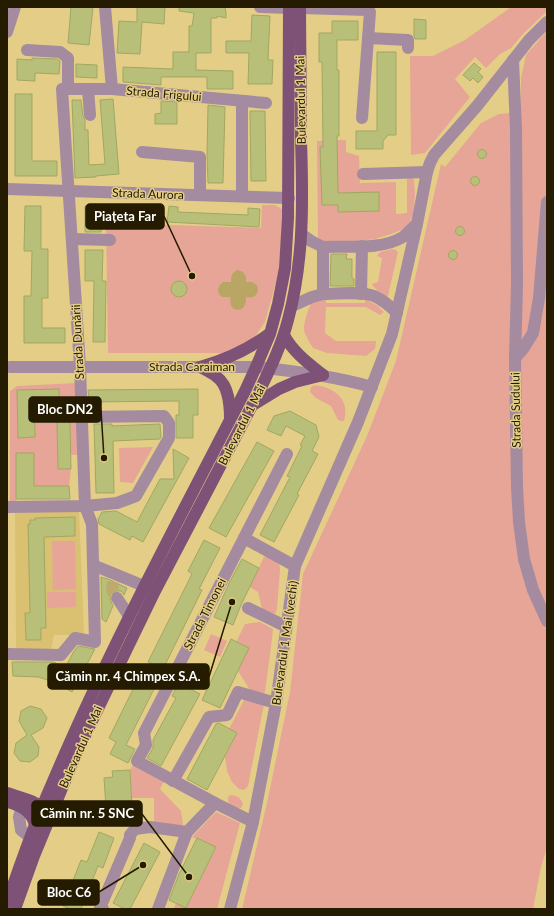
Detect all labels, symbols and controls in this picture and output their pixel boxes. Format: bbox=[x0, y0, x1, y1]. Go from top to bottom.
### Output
street label: Bulevardul 1 Mai bbox=[292, 55, 309, 144]
street label: Strada Frigului bbox=[126, 83, 202, 104]
street label: Strada Aurora bbox=[112, 185, 184, 202]
callout: Piațeta Far bbox=[86, 204, 164, 229]
text: Piațeta Far bbox=[94, 208, 156, 224]
street label: Strada Dunării bbox=[68, 304, 87, 380]
street label: Strada Caraiman bbox=[149, 359, 235, 374]
street label: Strada Sudului bbox=[507, 372, 524, 448]
street label: Bulevardul 1 Mai bbox=[215, 382, 268, 468]
callout: Bloc DN2 bbox=[29, 397, 101, 422]
text: Bloc DN2 bbox=[37, 401, 93, 417]
street label: Strada Timonei bbox=[180, 575, 229, 652]
street label: Bulevardul 1 Mai (vechi) bbox=[268, 580, 301, 706]
callout: Cămin nr. 4 Chimpex S.A. bbox=[48, 664, 209, 689]
text: Cămin nr. 4 Chimpex S.A. bbox=[55, 668, 201, 684]
street label: Bulevardul 1 Mai bbox=[56, 703, 105, 790]
callout: Cămin nr. 5 SNC bbox=[32, 801, 142, 826]
text: Cămin nr. 5 SNC bbox=[40, 805, 135, 821]
callout: Bloc C6 bbox=[38, 880, 99, 905]
text: Bloc C6 bbox=[47, 884, 92, 900]

